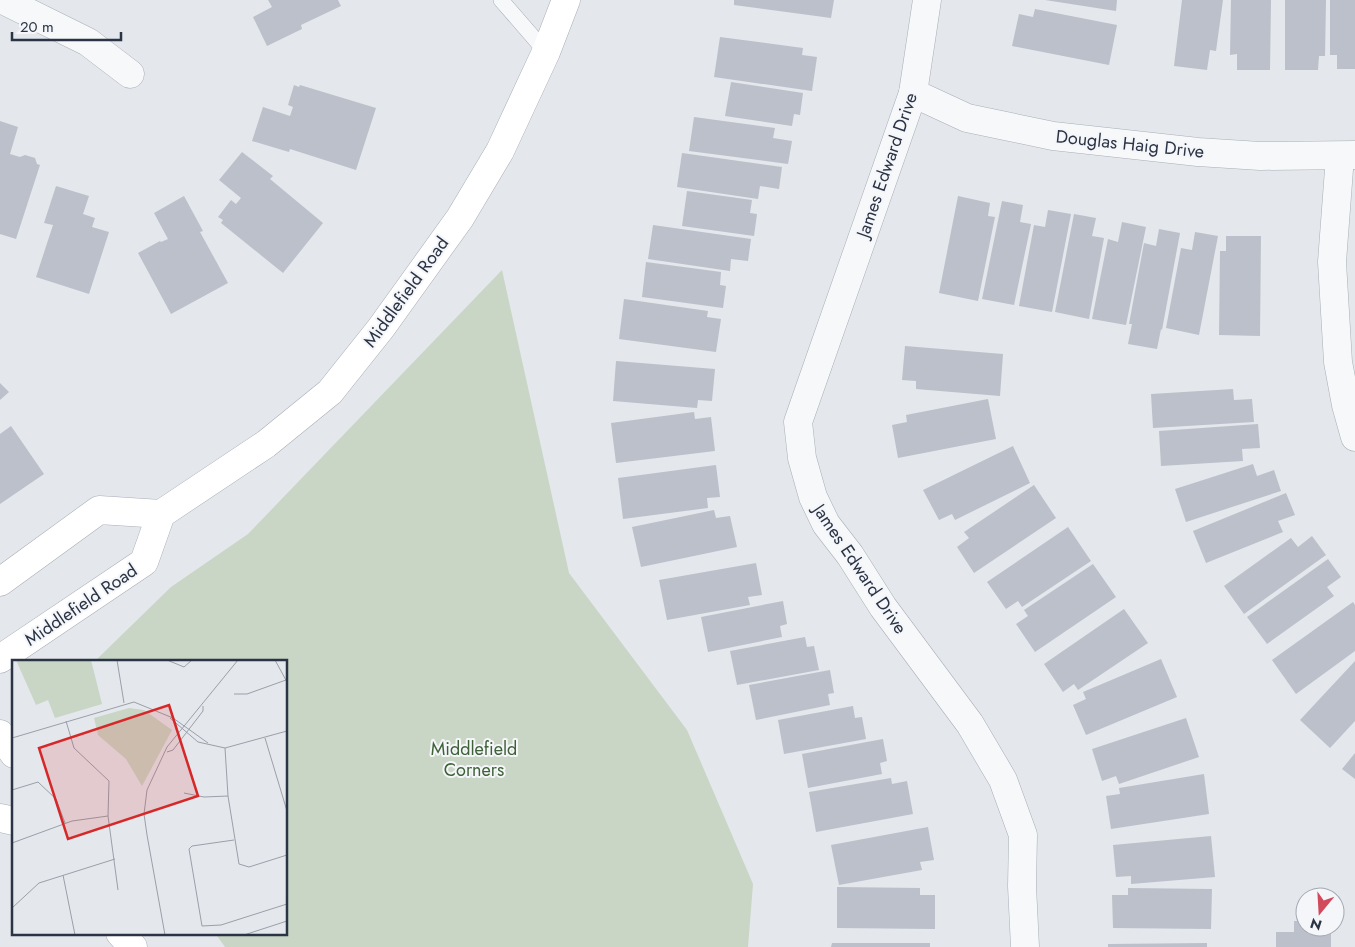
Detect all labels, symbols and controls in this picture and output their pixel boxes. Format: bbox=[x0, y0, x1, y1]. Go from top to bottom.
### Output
scale bar bbox=[12, 10, 121, 42]
text: 20 m bbox=[20, 16, 54, 38]
street label: James Edward Drive bbox=[849, 89, 924, 243]
street label: Douglas Haig Drive bbox=[1054, 123, 1206, 165]
street label: Middlefield Road bbox=[357, 231, 455, 353]
street label: James Edward Drive bbox=[806, 497, 913, 639]
street label: Middlefield Road bbox=[19, 558, 143, 652]
inset map bbox=[12, 660, 288, 934]
park label: Middlefield Corners bbox=[431, 736, 517, 783]
north arrow bbox=[1295, 887, 1345, 937]
text: N bbox=[1308, 913, 1324, 936]

